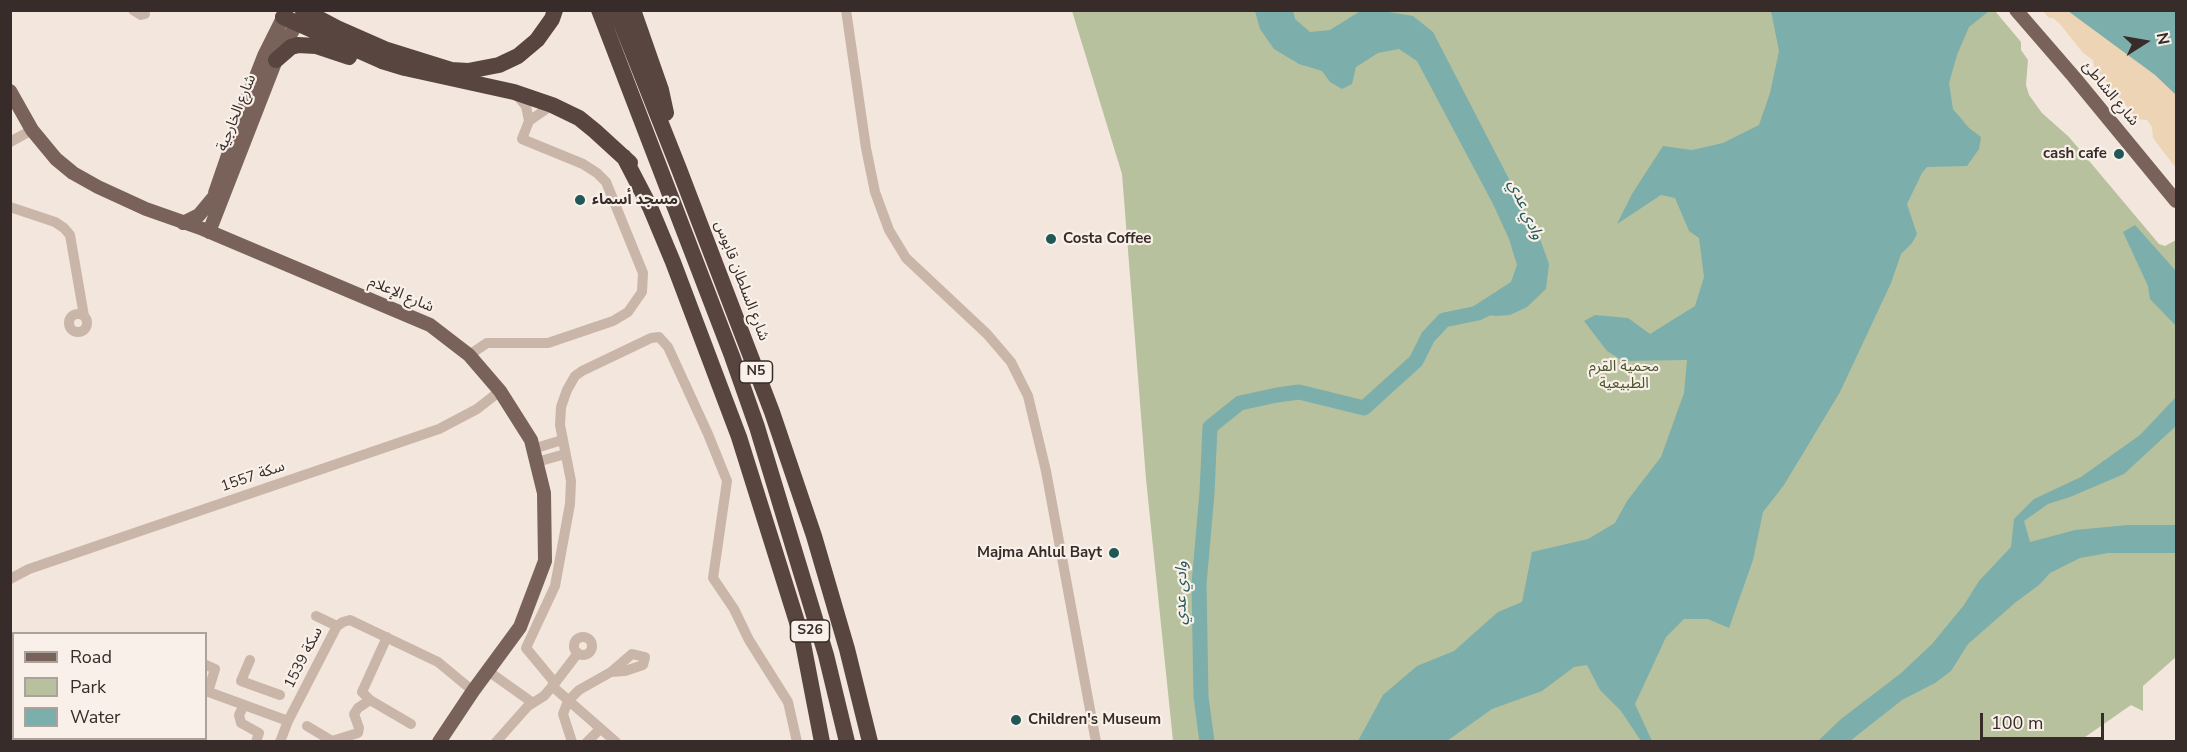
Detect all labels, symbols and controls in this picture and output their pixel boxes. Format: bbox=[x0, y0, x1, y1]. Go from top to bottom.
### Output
north arrow bbox=[2115, 12, 2175, 72]
text: N bbox=[2151, 31, 2175, 47]
street label: شارع الشاطئ bbox=[2078, 58, 2142, 130]
street label: شارع الخارجية bbox=[213, 72, 261, 154]
place label: cash cafe bbox=[2043, 145, 2107, 163]
marker: cash cafe bbox=[2112, 147, 2126, 161]
water label: وادي عدي bbox=[1503, 177, 1547, 243]
place label: مسجد أسماء bbox=[592, 191, 678, 209]
marker: مسجد أسماء bbox=[573, 193, 587, 207]
street label: شارع السلطان قابوس bbox=[710, 218, 772, 344]
place label: Costa Coffee bbox=[1063, 230, 1151, 248]
marker: Costa Coffee bbox=[1044, 232, 1058, 246]
street label: شارع الإعلام bbox=[366, 273, 436, 317]
park label: محمية القرم الطبيعية bbox=[1589, 358, 1659, 393]
road number: N5 bbox=[740, 361, 772, 383]
street label: سكة 1557 bbox=[219, 458, 287, 496]
place label: Majma Ahlul Bayt bbox=[977, 544, 1102, 562]
marker: Majma Ahlul Bayt bbox=[1107, 546, 1121, 560]
water label: وادي عدي bbox=[1172, 561, 1192, 625]
road number: S26 bbox=[790, 620, 830, 642]
street label: سكة 1539 bbox=[281, 624, 327, 692]
legend bbox=[12, 632, 207, 740]
text: Road bbox=[70, 645, 112, 669]
text: Park bbox=[70, 675, 106, 699]
scale bar bbox=[1983, 701, 2108, 739]
text: Water bbox=[70, 705, 121, 729]
place label: Children's Museum bbox=[1028, 711, 1161, 729]
text: 100 m bbox=[1991, 711, 2043, 735]
marker: Children's Museum bbox=[1009, 713, 1023, 727]

